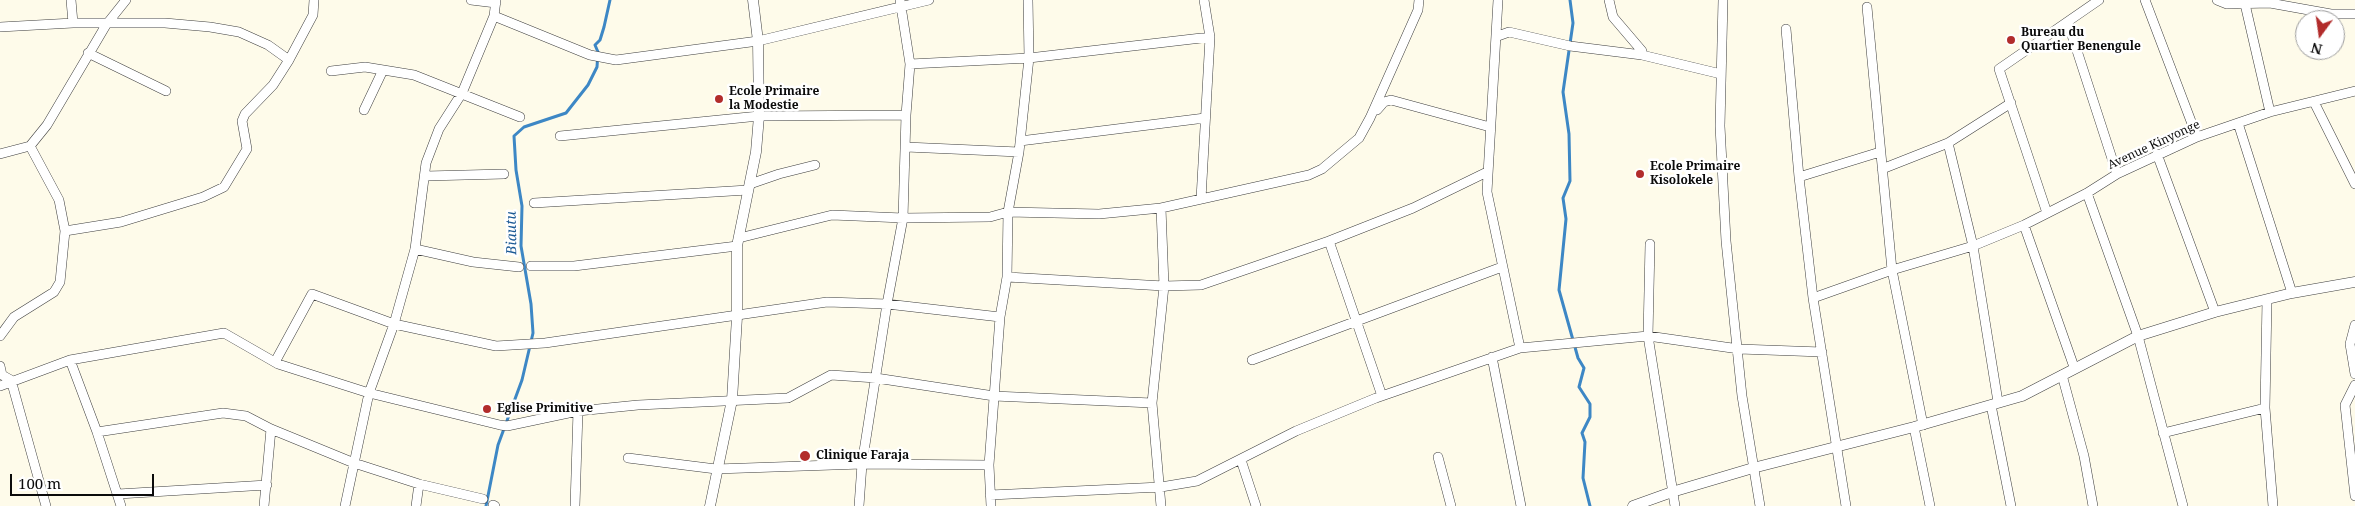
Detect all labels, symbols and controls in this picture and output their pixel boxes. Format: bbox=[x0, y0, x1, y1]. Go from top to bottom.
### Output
north arrow bbox=[2295, 10, 2345, 60]
place label: Bureau du Quartier Benengule bbox=[2021, 26, 2141, 54]
marker: Bureau du Quartier Benengule bbox=[2005, 34, 2017, 46]
text: N bbox=[2309, 39, 2324, 60]
place label: Ecole Primaire la Modestie bbox=[729, 85, 819, 113]
marker: Ecole Primaire la Modestie bbox=[713, 93, 725, 105]
street label: Avenue Kinyonge bbox=[2106, 117, 2202, 173]
place label: Ecole Primaire Kisolokele bbox=[1650, 160, 1740, 188]
marker: Ecole Primaire Kisolokele bbox=[1634, 168, 1646, 180]
water label: Biautu bbox=[503, 211, 521, 255]
place label: Eglise Primitive bbox=[497, 402, 593, 416]
marker: Eglise Primitive bbox=[481, 403, 493, 415]
marker: Clinique Faraja bbox=[798, 449, 812, 463]
place label: Clinique Faraja bbox=[816, 449, 909, 463]
scale bar bbox=[12, 464, 156, 496]
text: 100 m bbox=[18, 473, 61, 493]

